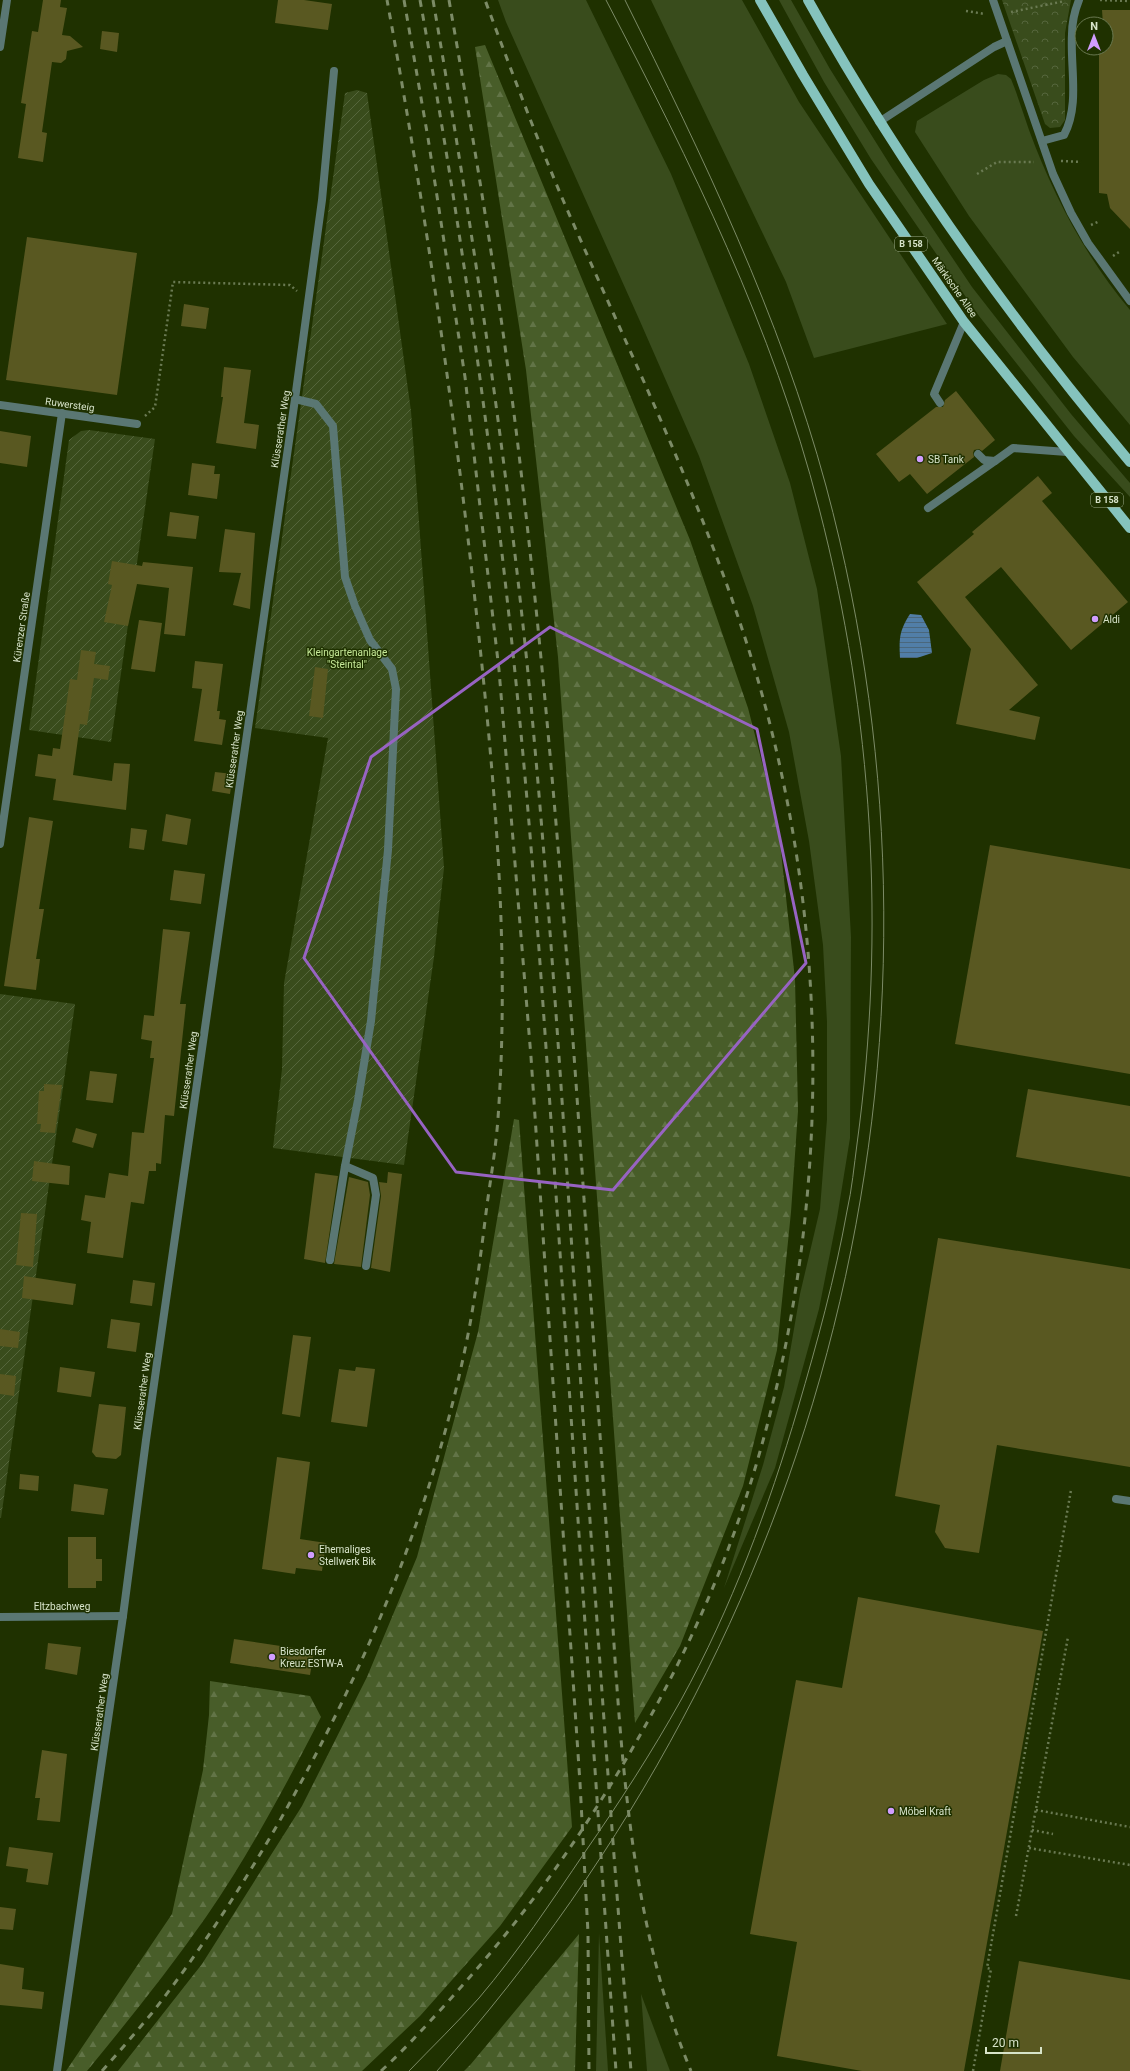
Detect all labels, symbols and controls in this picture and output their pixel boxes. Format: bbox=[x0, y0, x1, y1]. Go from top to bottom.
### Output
north arrow bbox=[1074, 16, 1114, 56]
text: N bbox=[1090, 20, 1098, 33]
road number: B 158 bbox=[895, 237, 927, 251]
street label: Märkische Allee bbox=[930, 255, 979, 319]
street label: Klüsserather Weg bbox=[269, 390, 292, 468]
street label: Ruwersteig bbox=[45, 396, 95, 413]
marker: SB Tank bbox=[915, 454, 925, 464]
place label: SB Tank bbox=[928, 454, 965, 465]
road number: B 158 bbox=[1091, 493, 1123, 507]
street label: Kürenzer Straße bbox=[11, 591, 32, 663]
marker: Aldi bbox=[1090, 614, 1100, 624]
place label: Aldi bbox=[1103, 614, 1120, 625]
park label: Kleingartenanlage "Steintal" bbox=[307, 647, 387, 670]
street label: Klüsserather Weg bbox=[224, 710, 245, 788]
street label: Klüsserather Weg bbox=[178, 1031, 199, 1109]
street label: Klüsserather Weg bbox=[132, 1352, 153, 1430]
place label: Ehemaliges Stellwerk Bik bbox=[319, 1544, 377, 1567]
marker: Ehemaliges Stellwerk Bik bbox=[306, 1550, 316, 1560]
street label: Eltzbachweg bbox=[34, 1601, 90, 1612]
place label: Biesdorfer Kreuz ESTW-A bbox=[280, 1646, 344, 1669]
marker: Biesdorfer Kreuz ESTW-A bbox=[267, 1652, 277, 1662]
street label: Klüsserather Weg bbox=[89, 1673, 110, 1751]
marker: Möbel Kraft bbox=[886, 1806, 896, 1816]
place label: Möbel Kraft bbox=[899, 1806, 951, 1817]
scale bar bbox=[986, 2029, 1041, 2055]
text: 20 m bbox=[992, 2036, 1019, 2050]

